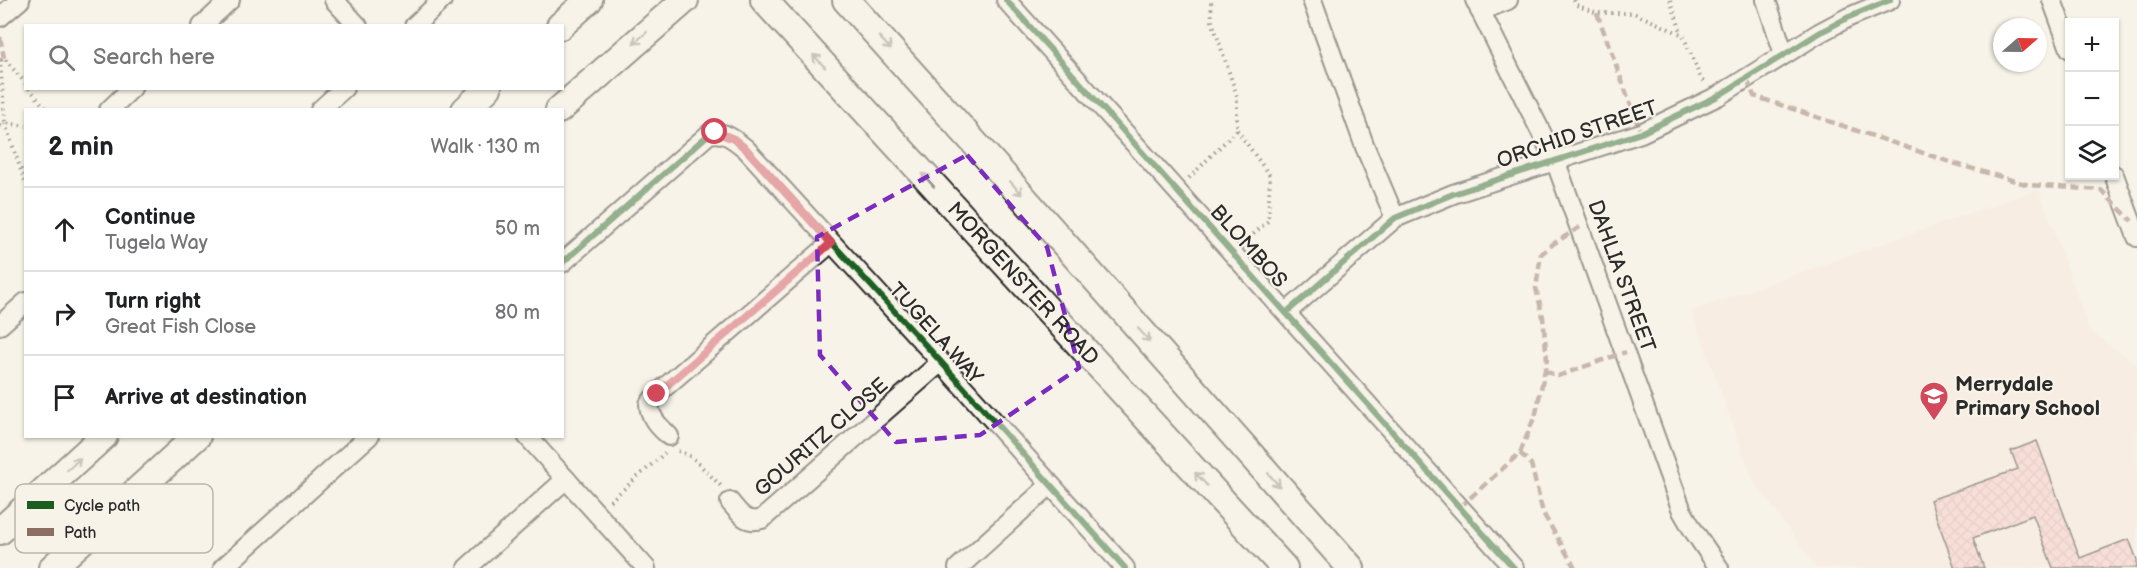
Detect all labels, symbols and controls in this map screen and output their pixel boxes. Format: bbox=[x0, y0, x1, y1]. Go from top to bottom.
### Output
north arrow bbox=[1993, 18, 2047, 72]
map controls bbox=[2065, 18, 2119, 180]
button: + bbox=[2065, 18, 2119, 72]
search box bbox=[24, 24, 564, 90]
one-way arrow bbox=[633, 31, 649, 45]
one-way arrow bbox=[878, 35, 892, 50]
icon: search bbox=[45, 41, 78, 74]
text: Search here bbox=[93, 44, 215, 71]
one-way arrow bbox=[812, 53, 826, 68]
button: − bbox=[2065, 72, 2119, 126]
street label: ORCHID STREET bbox=[1493, 95, 1661, 174]
route start bbox=[701, 118, 727, 144]
button: layers bbox=[2065, 126, 2119, 180]
text: 2 min bbox=[48, 132, 114, 163]
text: Walk · 130 m bbox=[431, 135, 540, 159]
one-way arrow bbox=[921, 172, 935, 187]
one-way arrow bbox=[1009, 180, 1023, 195]
street label: MORGENSTER ROAD bbox=[942, 197, 1104, 370]
street label: DAHLIA STREET bbox=[1582, 197, 1661, 356]
street label: BLOMBOS bbox=[1205, 200, 1292, 293]
text: Continue bbox=[105, 204, 195, 231]
icon: ahead bbox=[48, 213, 81, 246]
text: 50 m bbox=[495, 217, 540, 241]
text: Tugela Way bbox=[105, 231, 208, 255]
street label: TUGELA WAY bbox=[884, 277, 988, 390]
text: Turn right bbox=[105, 288, 201, 315]
icon: right bbox=[48, 297, 81, 330]
text: 80 m bbox=[495, 301, 540, 325]
text: Great Fish Close bbox=[105, 315, 256, 339]
one-way arrow bbox=[1137, 327, 1151, 342]
place label: Merrydale Primary School bbox=[1955, 372, 2100, 421]
street label: GOURITZ CLOSE bbox=[750, 373, 893, 502]
route end bbox=[643, 380, 669, 406]
school or university icon: Merrydale Primary School bbox=[1918, 380, 1950, 422]
icon: arrive bbox=[48, 381, 81, 414]
text: Arrive at destination bbox=[105, 384, 307, 411]
one-way arrow bbox=[67, 457, 82, 471]
one-way arrow bbox=[1194, 471, 1208, 486]
one-way arrow bbox=[1267, 472, 1281, 487]
legend bbox=[15, 484, 213, 553]
text: Cycle path bbox=[64, 497, 140, 516]
text: Path bbox=[64, 524, 96, 543]

